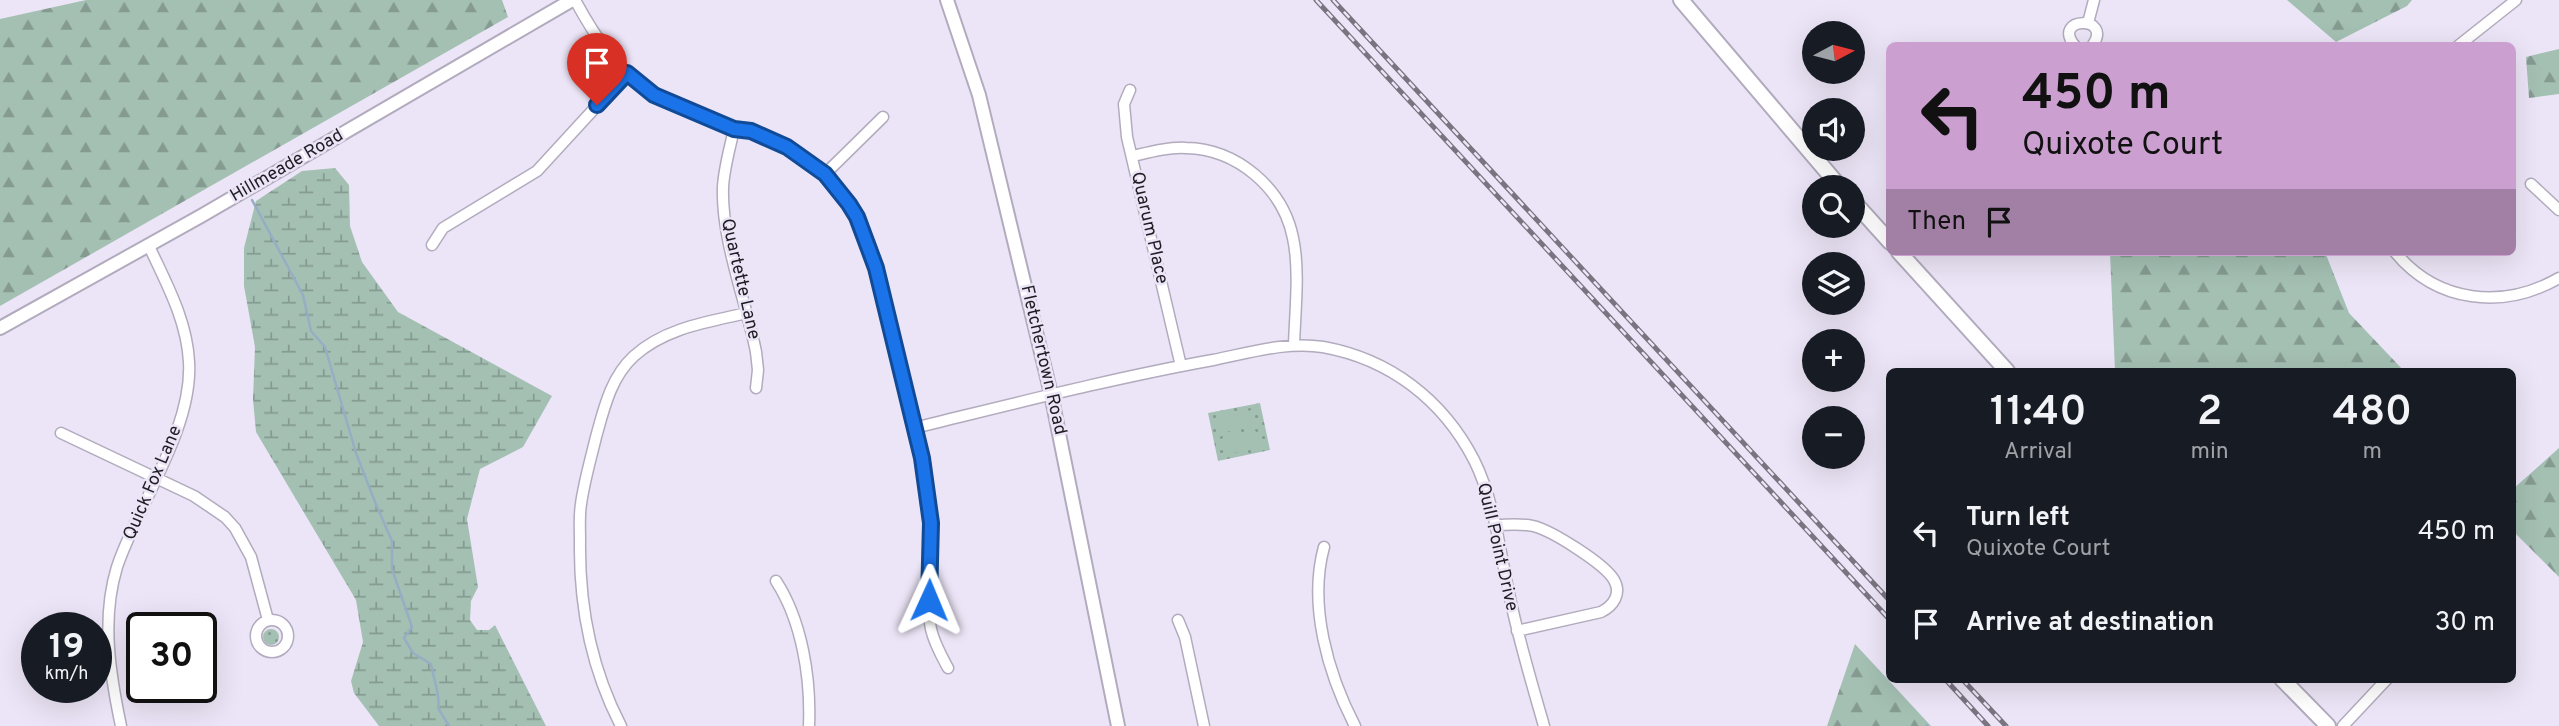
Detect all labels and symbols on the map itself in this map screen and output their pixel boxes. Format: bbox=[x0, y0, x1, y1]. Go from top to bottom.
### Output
north arrow bbox=[1802, 21, 1866, 84]
pin bbox=[567, 33, 627, 105]
street label: Hillmeade Road bbox=[226, 124, 348, 208]
street label: Quarum Place bbox=[1125, 170, 1173, 286]
street label: Quartette Lane bbox=[715, 216, 765, 342]
street label: Fletchertown Road bbox=[1015, 283, 1071, 437]
street label: Quick Fox Lane bbox=[119, 422, 187, 544]
street label: Quill Point Drive bbox=[1471, 481, 1523, 613]
position arrow bbox=[892, 563, 966, 637]
speed limit sign: 30 bbox=[126, 612, 217, 703]

